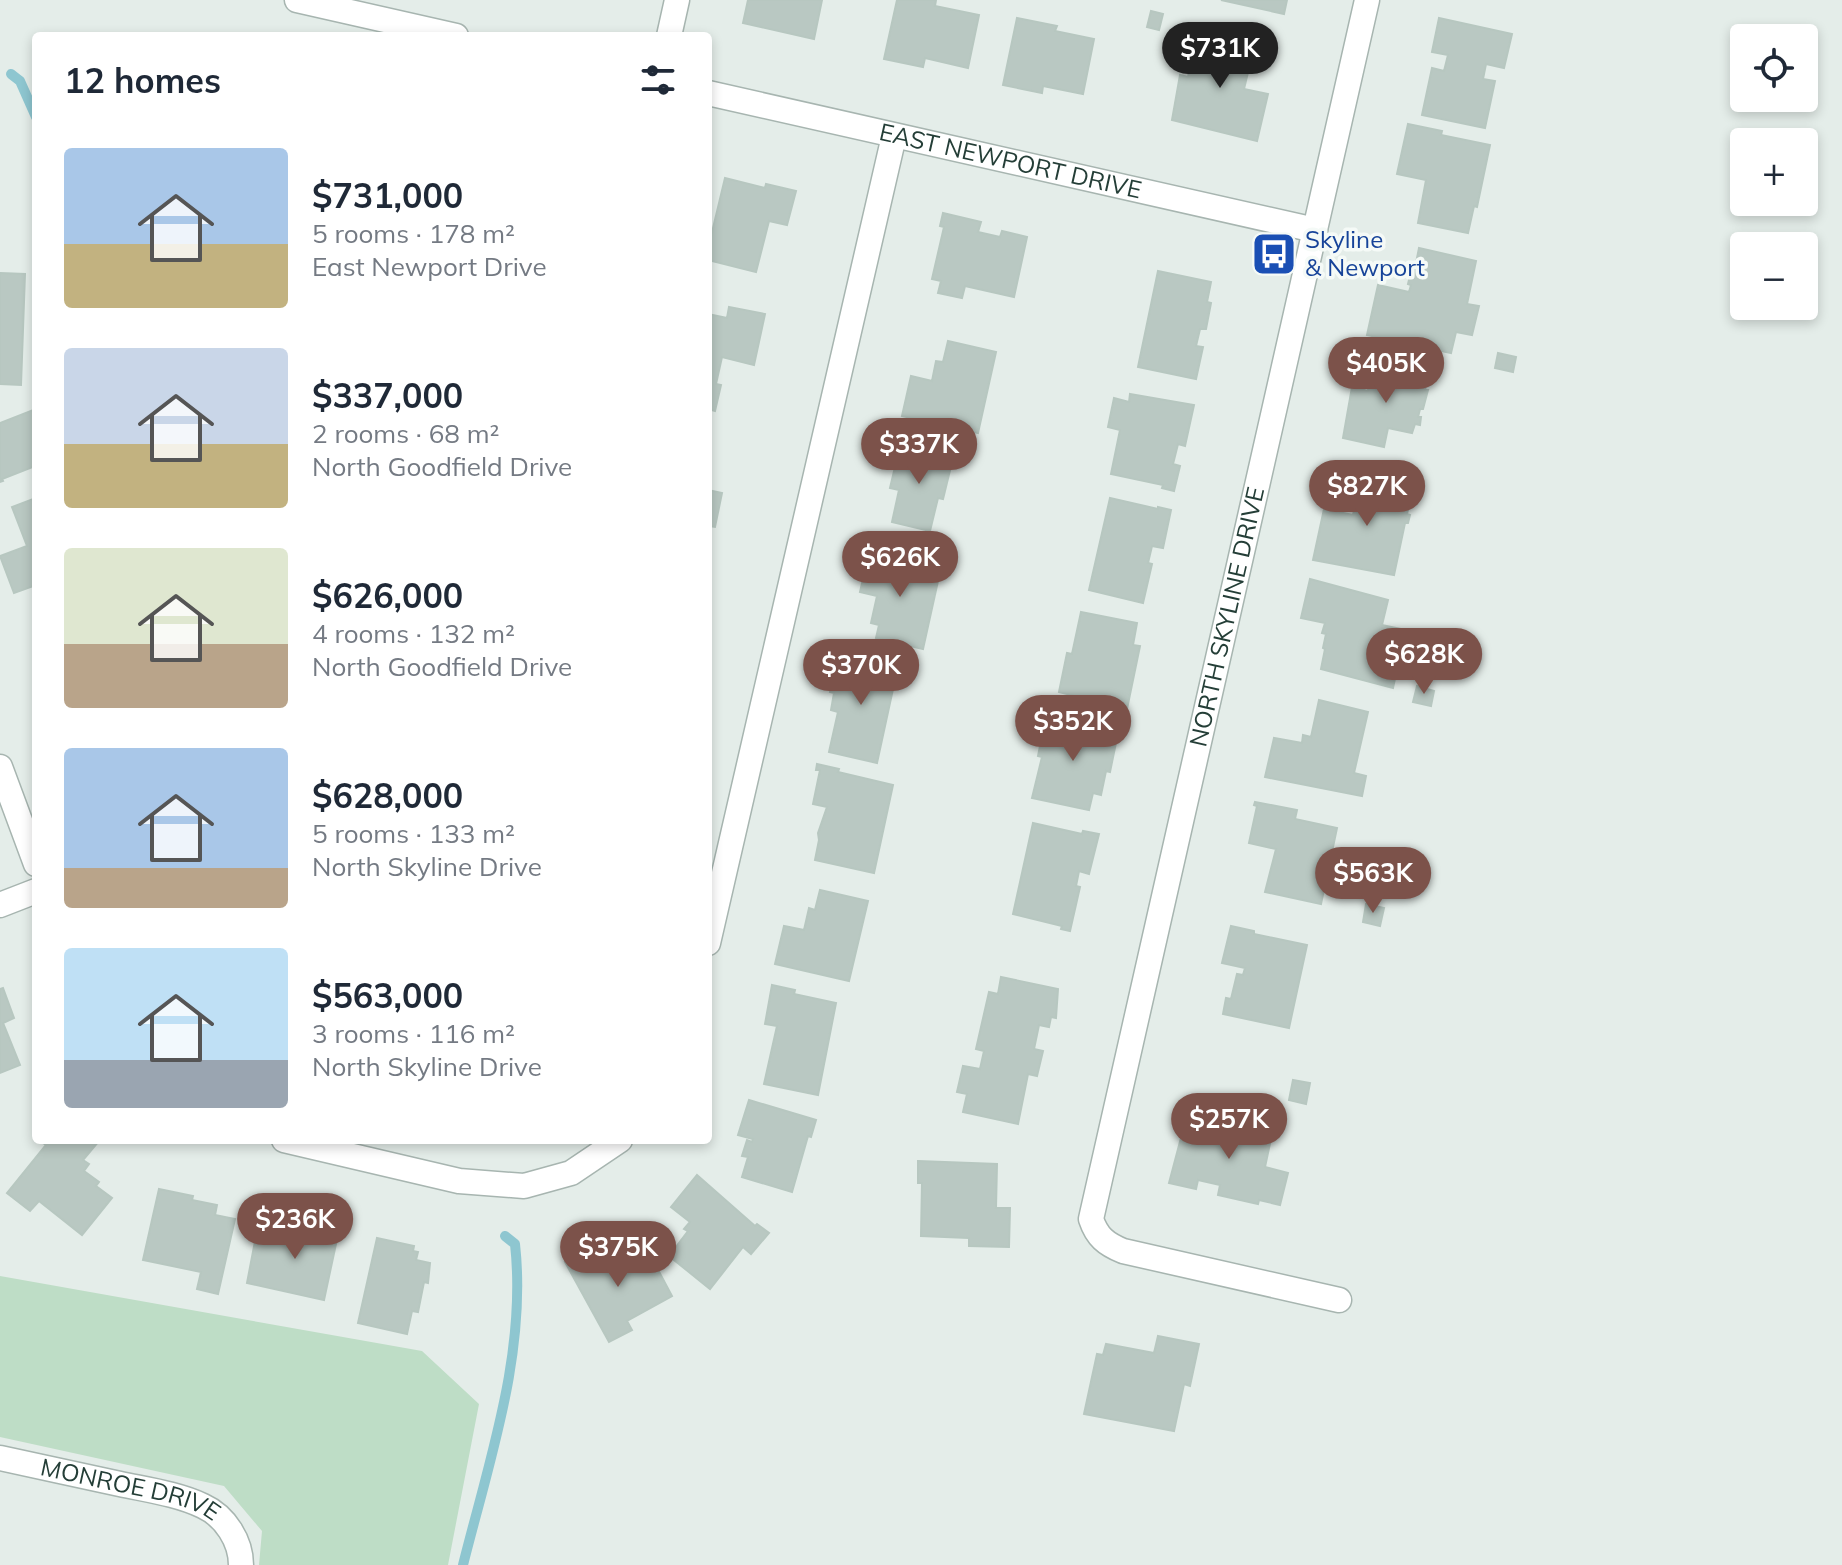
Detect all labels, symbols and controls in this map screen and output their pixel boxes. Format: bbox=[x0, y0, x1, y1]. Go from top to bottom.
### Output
pin: $731K bbox=[1164, 22, 1276, 90]
map controls bbox=[1730, 24, 1818, 320]
button: locate bbox=[1730, 24, 1818, 112]
text: $731K bbox=[1180, 31, 1260, 64]
icon: filters bbox=[636, 58, 680, 102]
text: 12 homes bbox=[64, 59, 221, 102]
street label: EAST NEWPORT DRIVE bbox=[877, 116, 1145, 204]
button: + bbox=[1730, 128, 1818, 216]
text: $731,000 bbox=[312, 174, 463, 217]
icon: home bbox=[128, 180, 224, 276]
text: 5 rooms · 178 m² bbox=[312, 217, 515, 250]
place label: Skyline & Newport bbox=[1305, 224, 1425, 282]
bus stop icon: Skyline & Newport bbox=[1250, 230, 1298, 278]
button: − bbox=[1730, 232, 1818, 320]
text: East Newport Drive bbox=[312, 250, 547, 283]
pin: $405K bbox=[1330, 337, 1442, 405]
text: $405K bbox=[1346, 346, 1426, 379]
text: $337,000 bbox=[312, 374, 463, 417]
icon: home bbox=[128, 380, 224, 476]
text: 2 rooms · 68 m² bbox=[312, 417, 499, 450]
pin: $337K bbox=[863, 418, 975, 486]
text: $337K bbox=[879, 427, 959, 460]
text: North Goodfield Drive bbox=[312, 450, 572, 483]
pin: $827K bbox=[1311, 460, 1423, 528]
text: $827K bbox=[1327, 469, 1407, 502]
street label: NORTH SKYLINE DRIVE bbox=[1182, 484, 1270, 749]
pin: $626K bbox=[844, 531, 956, 599]
text: $626K bbox=[860, 540, 940, 573]
text: $626,000 bbox=[312, 574, 463, 617]
icon: home bbox=[128, 580, 224, 676]
text: 4 rooms · 132 m² bbox=[312, 617, 515, 650]
pin: $628K bbox=[1368, 628, 1480, 696]
text: $628K bbox=[1384, 637, 1464, 670]
pin: $370K bbox=[805, 639, 917, 707]
text: $370K bbox=[821, 648, 901, 681]
text: North Goodfield Drive bbox=[312, 650, 572, 683]
pin: $352K bbox=[1017, 695, 1129, 763]
text: $352K bbox=[1033, 704, 1113, 737]
text: $628,000 bbox=[312, 774, 463, 817]
icon: home bbox=[128, 780, 224, 876]
text: 5 rooms · 133 m² bbox=[312, 817, 515, 850]
pin: $563K bbox=[1317, 847, 1429, 915]
text: North Skyline Drive bbox=[312, 850, 542, 883]
text: $563K bbox=[1333, 856, 1413, 889]
text: $563,000 bbox=[312, 974, 463, 1017]
icon: home bbox=[128, 980, 224, 1076]
text: 3 rooms · 116 m² bbox=[312, 1017, 515, 1050]
text: North Skyline Drive bbox=[312, 1050, 542, 1083]
pin: $257K bbox=[1173, 1093, 1285, 1161]
text: $257K bbox=[1189, 1102, 1269, 1135]
pin: $236K bbox=[239, 1193, 351, 1261]
text: $236K bbox=[255, 1202, 335, 1235]
pin: $375K bbox=[562, 1221, 674, 1289]
text: $375K bbox=[578, 1230, 658, 1263]
street label: MONROE DRIVE bbox=[38, 1451, 227, 1527]

